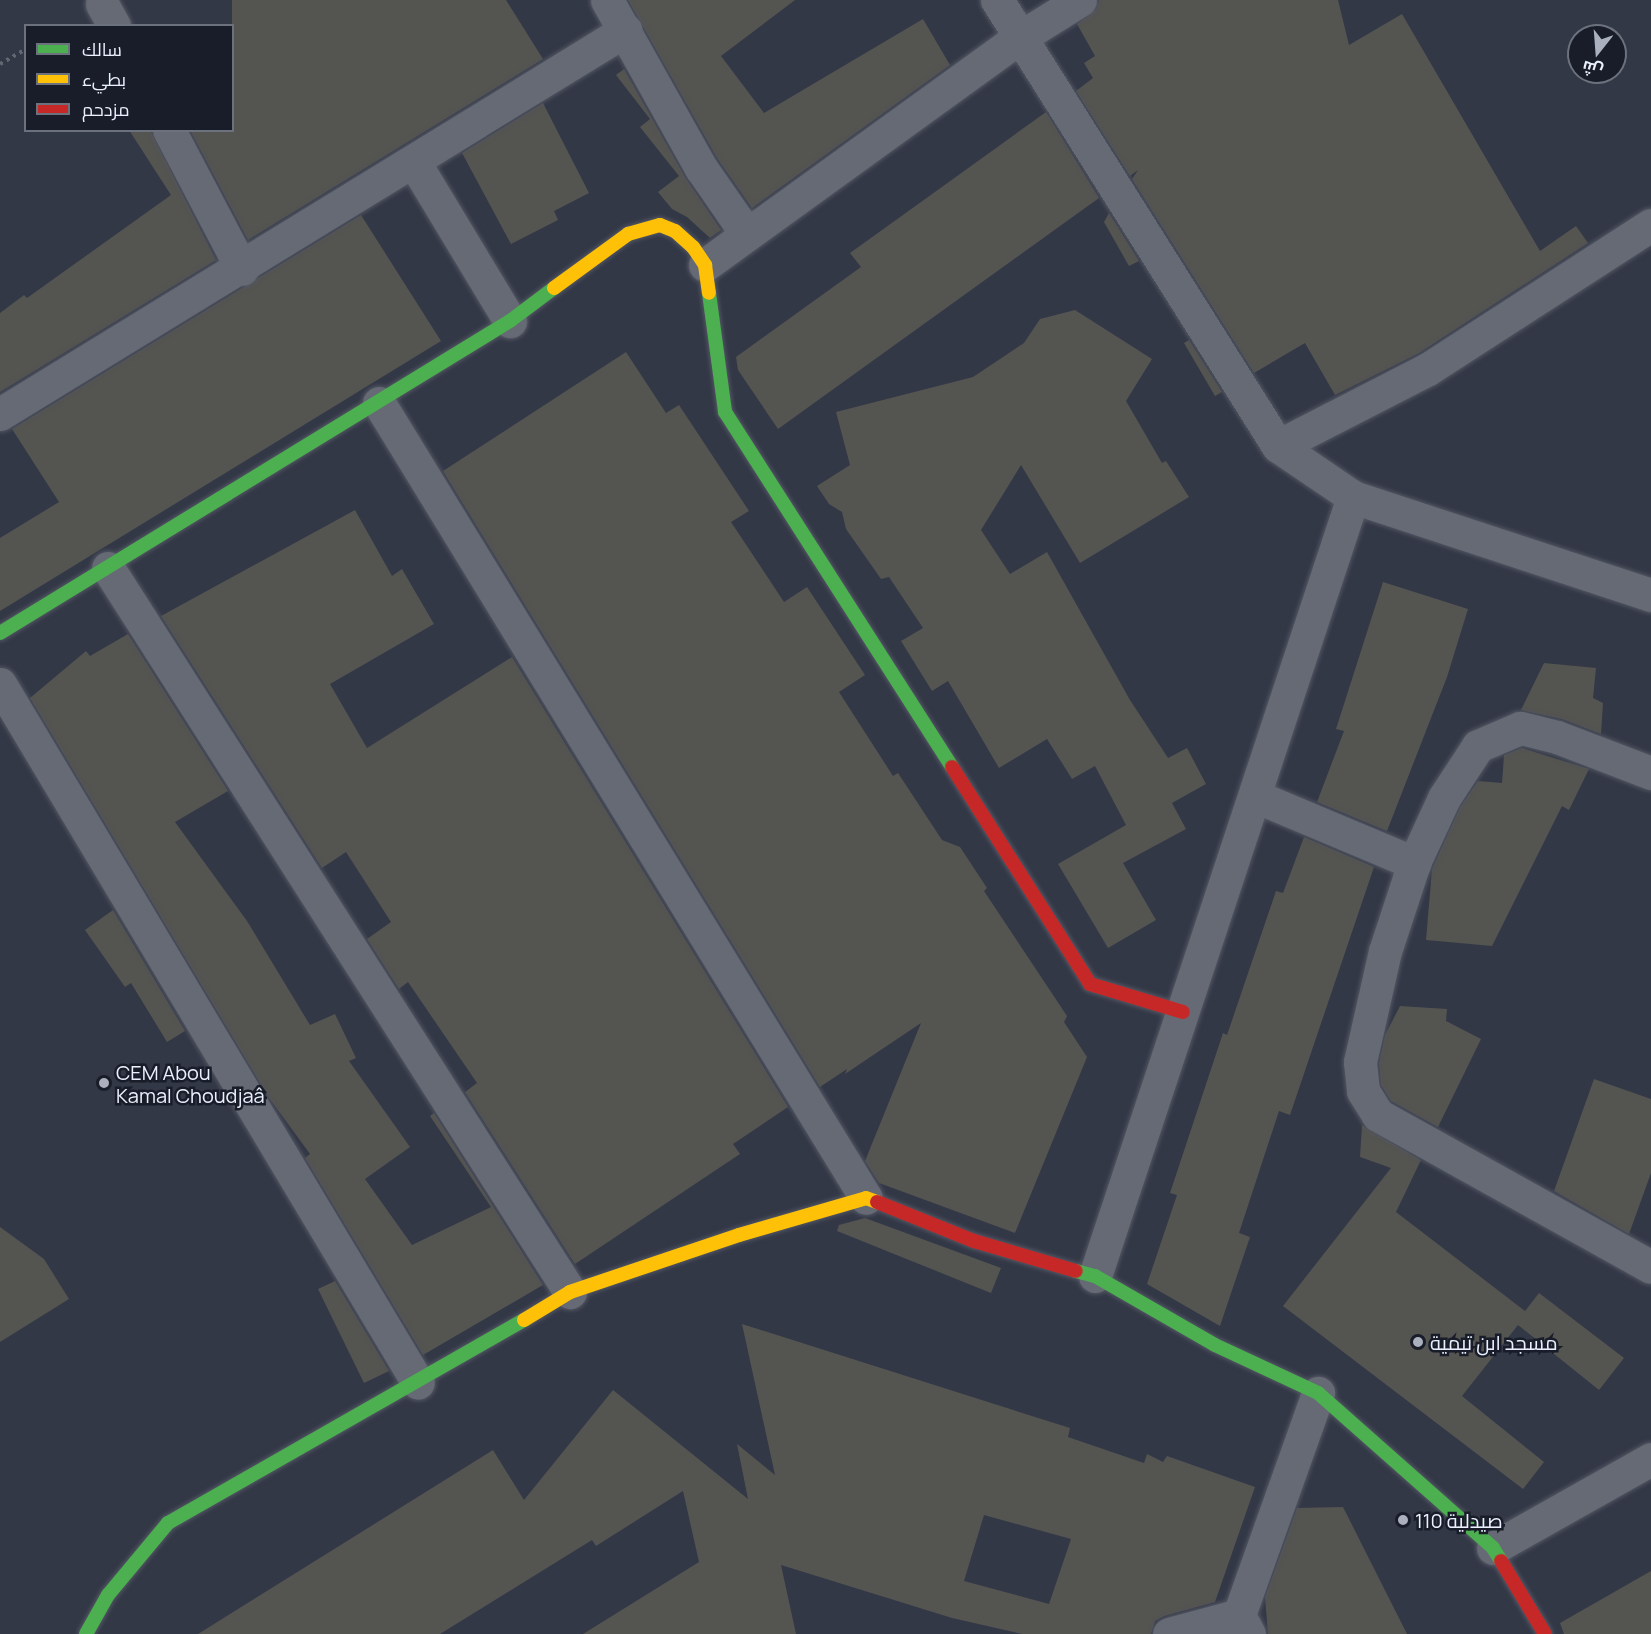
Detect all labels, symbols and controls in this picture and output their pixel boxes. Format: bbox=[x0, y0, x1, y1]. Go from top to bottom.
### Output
legend bbox=[24, 24, 234, 132]
north arrow bbox=[1567, 24, 1627, 84]
text: سالك bbox=[82, 37, 122, 61]
text: ش bbox=[1579, 56, 1605, 83]
text: بطيء bbox=[82, 67, 126, 91]
text: مزدحم bbox=[82, 97, 130, 121]
place label: CEM Abou Kamal Choudjaâ bbox=[116, 1060, 265, 1107]
marker: CEM Abou Kamal Choudjaâ bbox=[97, 1076, 111, 1090]
place label: مسجد ابن تيمية bbox=[1430, 1330, 1558, 1354]
marker: مسجد ابن تيمية bbox=[1411, 1335, 1425, 1349]
place label: صيدلية 110 bbox=[1415, 1508, 1503, 1532]
marker: صيدلية 110 bbox=[1396, 1513, 1410, 1527]

